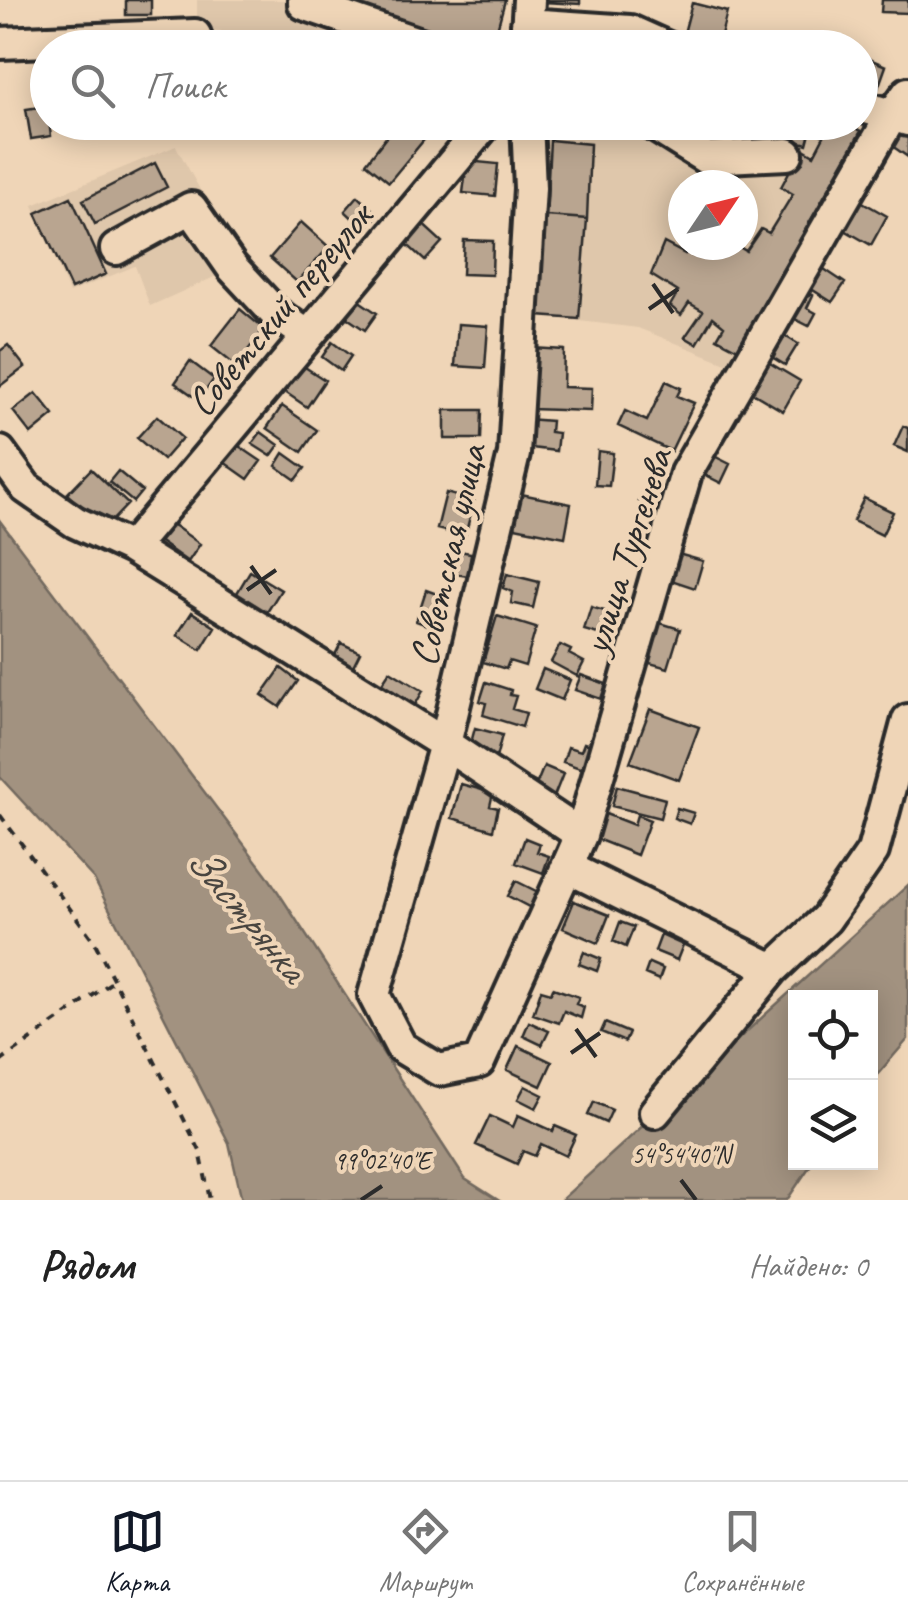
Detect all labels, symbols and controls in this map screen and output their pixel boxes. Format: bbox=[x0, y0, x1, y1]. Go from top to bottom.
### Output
search box bbox=[30, 30, 878, 140]
icon: search bbox=[65, 58, 120, 113]
text: Поиск bbox=[145, 62, 225, 109]
north arrow bbox=[668, 170, 758, 260]
street label: Советский переулок bbox=[176, 190, 386, 427]
street label: Советская улица bbox=[398, 437, 498, 671]
street label: улица Тургенева bbox=[570, 440, 684, 662]
water label: Застрянка bbox=[175, 835, 322, 996]
map controls bbox=[788, 990, 878, 1170]
button: locate bbox=[788, 990, 878, 1080]
button: layers bbox=[788, 1080, 878, 1170]
text: 54°54'40"N bbox=[632, 1139, 734, 1171]
text: 99°02'40"E bbox=[334, 1145, 433, 1177]
text: Рядом bbox=[40, 1239, 134, 1292]
text: Найдено: 0 bbox=[749, 1245, 868, 1286]
tab: Карта bbox=[105, 1504, 169, 1599]
tab: Маршрут bbox=[379, 1504, 471, 1599]
tab: Сохранённые bbox=[681, 1504, 803, 1599]

